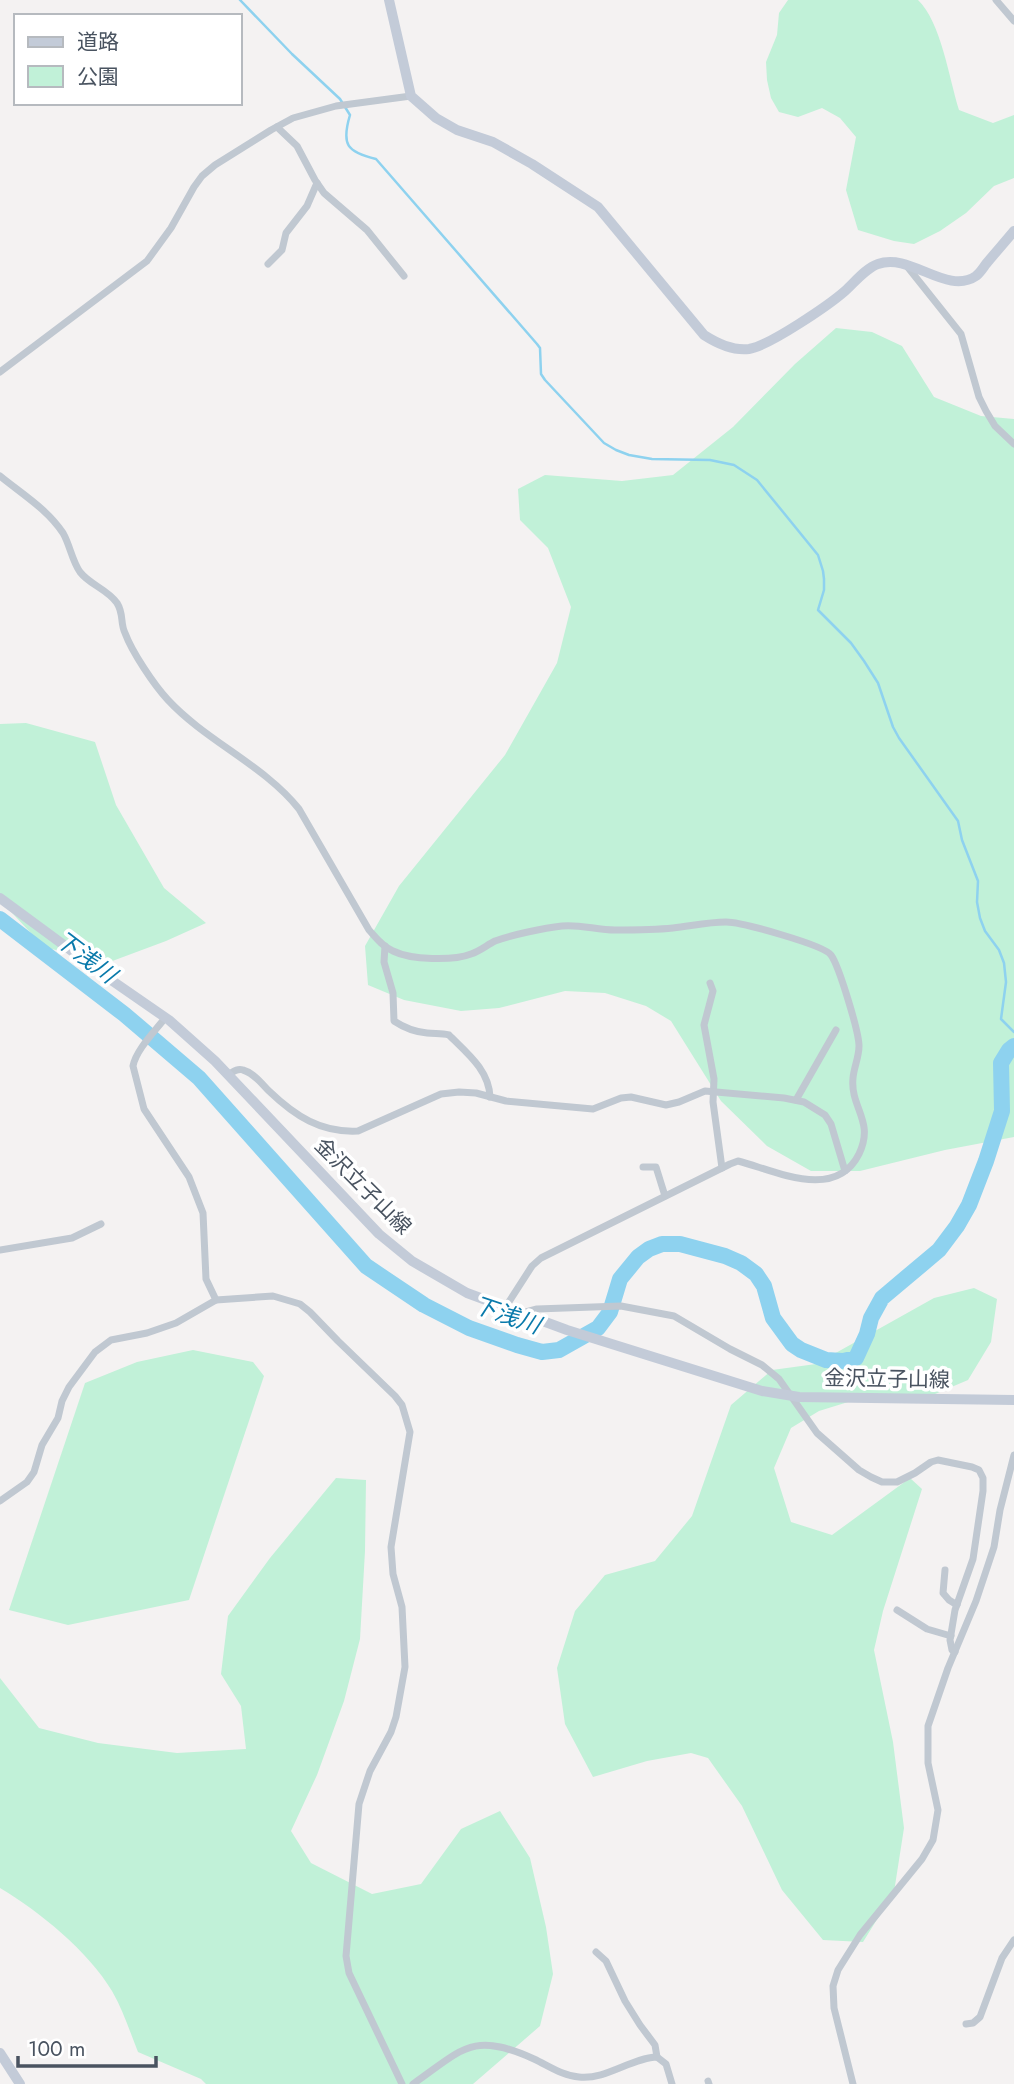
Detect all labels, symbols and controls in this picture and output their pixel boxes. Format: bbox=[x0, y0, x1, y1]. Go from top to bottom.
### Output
legend bbox=[14, 14, 242, 105]
text: 道路 bbox=[77, 27, 119, 57]
text: 公園 bbox=[77, 62, 119, 92]
water label: 下浅川 bbox=[48, 923, 126, 993]
street label: 金沢立子山線 bbox=[308, 1131, 418, 1241]
water label: 下浅川 bbox=[469, 1288, 548, 1343]
street label: 金沢立子山線 bbox=[824, 1363, 950, 1395]
scale bar bbox=[18, 2024, 156, 2068]
text: 100 m bbox=[28, 2034, 85, 2064]

